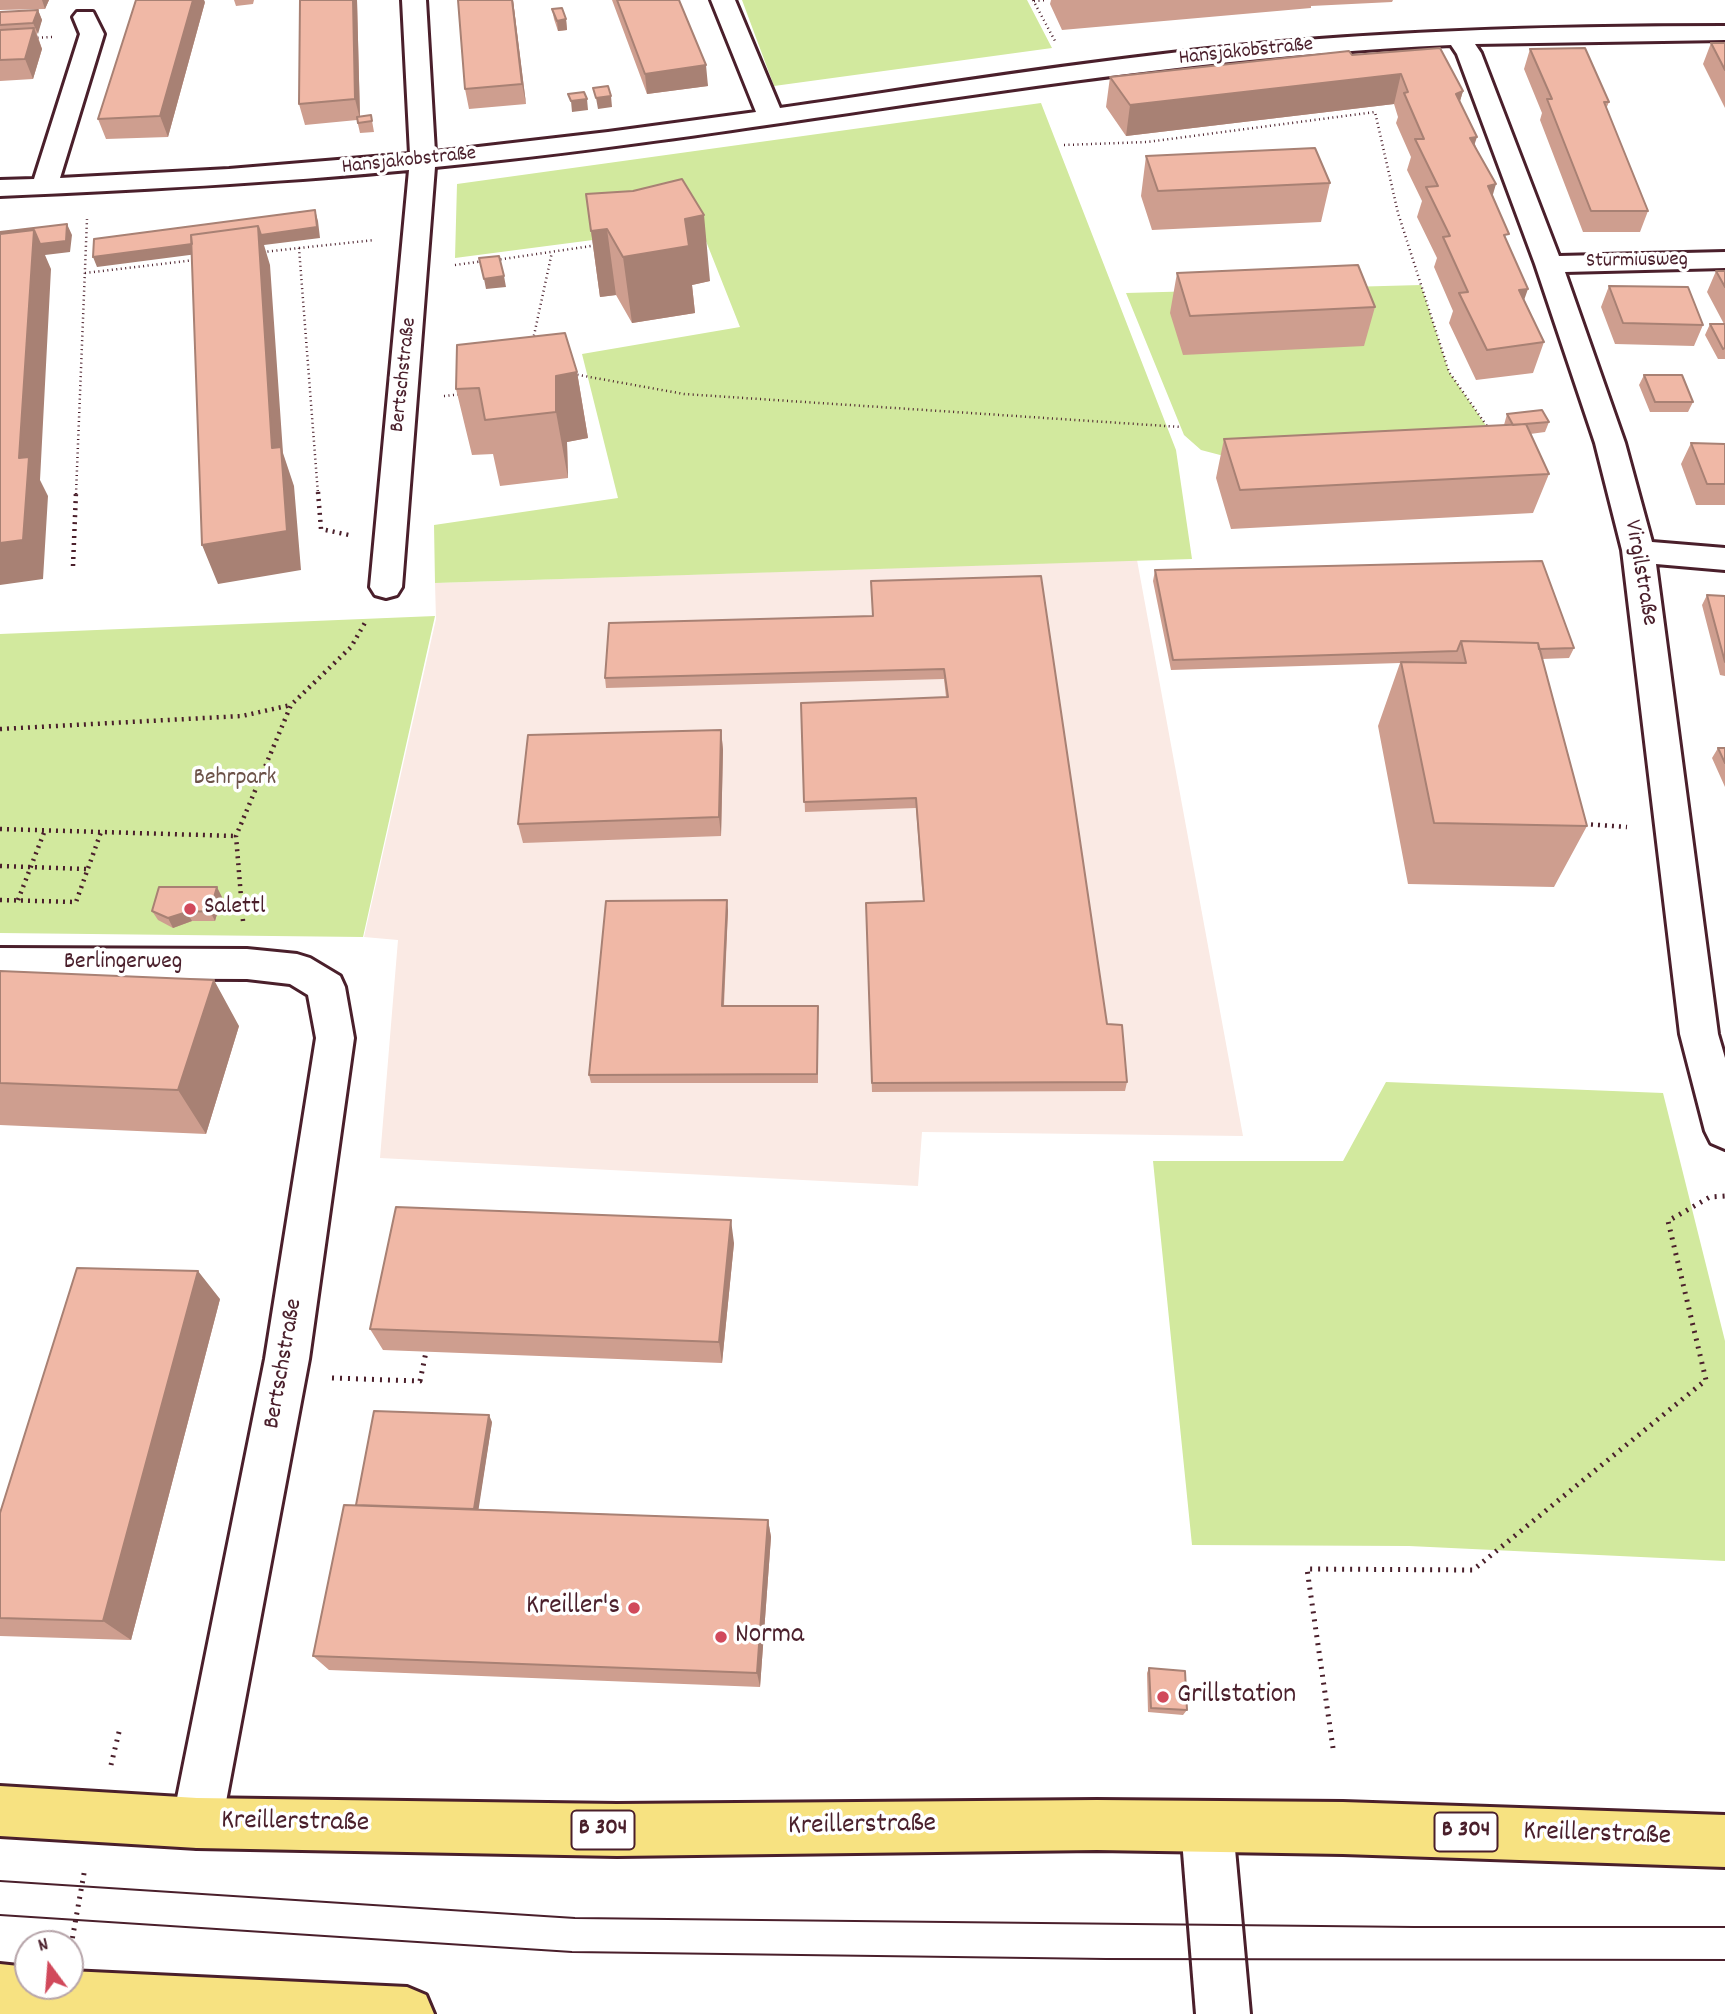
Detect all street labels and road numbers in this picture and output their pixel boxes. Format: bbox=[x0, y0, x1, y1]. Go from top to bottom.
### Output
street label: Hansjakobstraße bbox=[1178, 33, 1314, 73]
street label: Hansjakobstraße bbox=[341, 142, 477, 182]
street label: Sturmiusweg bbox=[1586, 249, 1688, 275]
street label: Bertschstraße bbox=[386, 316, 424, 434]
street label: Virgilstraße bbox=[1616, 518, 1662, 628]
street label: Berlingerweg bbox=[64, 950, 182, 978]
street label: Bertschstraße bbox=[259, 1297, 311, 1431]
street label: Kreillerstraße bbox=[221, 1806, 369, 1842]
street label: Kreillerstraße bbox=[788, 1809, 936, 1845]
road number: B 304 bbox=[572, 1811, 634, 1850]
road number: B 304 bbox=[1434, 1812, 1498, 1852]
street label: Kreillerstraße bbox=[1522, 1817, 1672, 1855]

